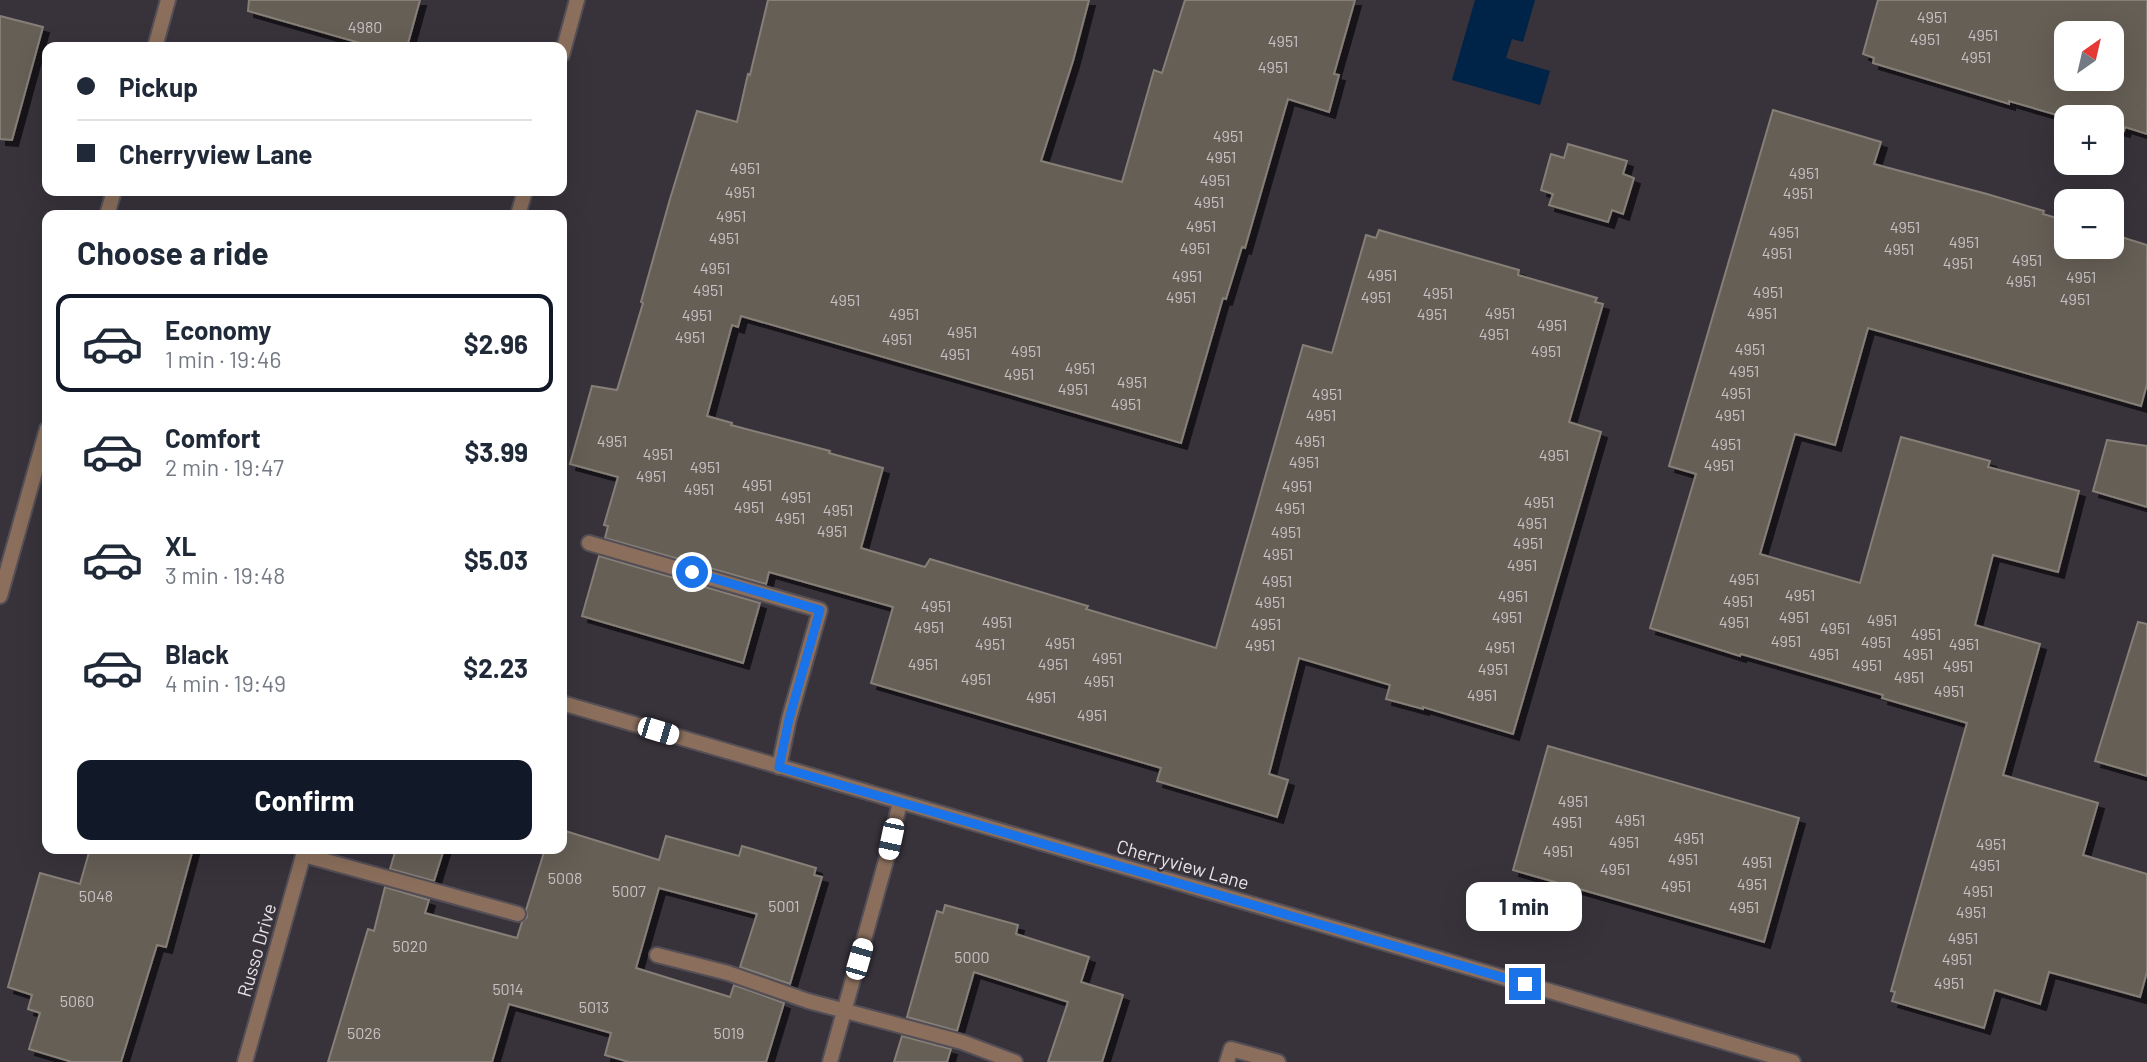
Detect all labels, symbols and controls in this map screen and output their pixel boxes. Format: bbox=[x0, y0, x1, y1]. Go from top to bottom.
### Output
house number: 4951 bbox=[1917, 7, 1947, 26]
house number: 4980 bbox=[348, 17, 382, 36]
north arrow bbox=[2054, 21, 2124, 91]
map controls bbox=[2054, 21, 2124, 259]
house number: 4951 bbox=[1968, 25, 1998, 44]
house number: 4951 bbox=[1910, 29, 1940, 48]
house number: 4951 bbox=[1268, 31, 1298, 50]
house number: 4951 bbox=[1961, 47, 1991, 66]
house number: 4951 bbox=[1258, 57, 1288, 76]
text: Pickup bbox=[119, 71, 198, 102]
button: + bbox=[2054, 105, 2124, 175]
house number: 4951 bbox=[1213, 126, 1243, 145]
text: Cherryview Lane bbox=[119, 138, 313, 169]
house number: 4951 bbox=[1206, 147, 1236, 166]
house number: 4951 bbox=[730, 158, 760, 177]
house number: 4951 bbox=[1789, 163, 1819, 182]
house number: 4951 bbox=[1200, 170, 1230, 189]
house number: 4951 bbox=[725, 182, 755, 201]
house number: 4951 bbox=[1783, 183, 1813, 202]
button: − bbox=[2054, 189, 2124, 259]
house number: 4951 bbox=[1194, 192, 1224, 211]
house number: 4951 bbox=[716, 206, 746, 225]
house number: 4951 bbox=[1186, 216, 1216, 235]
house number: 4951 bbox=[1890, 217, 1920, 236]
house number: 4951 bbox=[1769, 222, 1799, 241]
house number: 4951 bbox=[709, 228, 739, 247]
house number: 4951 bbox=[1949, 232, 1979, 251]
text: Choose a ride bbox=[77, 233, 269, 271]
house number: 4951 bbox=[1180, 238, 1210, 257]
house number: 4951 bbox=[1884, 239, 1914, 258]
house number: 4951 bbox=[1762, 243, 1792, 262]
house number: 4951 bbox=[2012, 250, 2042, 269]
house number: 4951 bbox=[1943, 253, 1973, 272]
house number: 4951 bbox=[700, 258, 730, 277]
house number: 4951 bbox=[1367, 265, 1397, 284]
house number: 4951 bbox=[1172, 266, 1202, 285]
house number: 4951 bbox=[2066, 267, 2096, 286]
house number: 4951 bbox=[2006, 271, 2036, 290]
house number: 4951 bbox=[693, 280, 723, 299]
house number: 4951 bbox=[1753, 282, 1783, 301]
house number: 4951 bbox=[1423, 283, 1453, 302]
house number: 4951 bbox=[1166, 287, 1196, 306]
house number: 4951 bbox=[1361, 287, 1391, 306]
house number: 4951 bbox=[2060, 289, 2090, 308]
house number: 4951 bbox=[830, 290, 860, 309]
house number: 4951 bbox=[1485, 303, 1515, 322]
house number: 4951 bbox=[1747, 303, 1777, 322]
house number: 4951 bbox=[889, 304, 919, 323]
house number: 4951 bbox=[1417, 304, 1447, 323]
house number: 4951 bbox=[682, 305, 712, 324]
icon: car bbox=[81, 312, 144, 375]
text: Economy bbox=[165, 314, 271, 345]
house number: 4951 bbox=[1537, 315, 1567, 334]
house number: 4951 bbox=[947, 322, 977, 341]
house number: 4951 bbox=[1479, 324, 1509, 343]
house number: 4951 bbox=[675, 327, 705, 346]
text: $2.96 bbox=[464, 328, 528, 359]
house number: 4951 bbox=[882, 329, 912, 348]
house number: 4951 bbox=[1735, 339, 1765, 358]
house number: 4951 bbox=[1011, 341, 1041, 360]
house number: 4951 bbox=[1531, 341, 1561, 360]
house number: 4951 bbox=[940, 344, 970, 363]
text: 1 min · 19:46 bbox=[165, 345, 281, 373]
house number: 4951 bbox=[1065, 358, 1095, 377]
house number: 4951 bbox=[1729, 361, 1759, 380]
house number: 4951 bbox=[1004, 364, 1034, 383]
house number: 4951 bbox=[1117, 372, 1147, 391]
house number: 4951 bbox=[1058, 379, 1088, 398]
house number: 4951 bbox=[1721, 383, 1751, 402]
house number: 4951 bbox=[1312, 384, 1342, 403]
house number: 4951 bbox=[1111, 394, 1141, 413]
house number: 4951 bbox=[1306, 405, 1336, 424]
house number: 4951 bbox=[1715, 405, 1745, 424]
icon: car bbox=[81, 420, 144, 483]
text: Comfort bbox=[165, 422, 261, 453]
house number: 4951 bbox=[597, 431, 627, 450]
house number: 4951 bbox=[1295, 431, 1325, 450]
house number: 4951 bbox=[1711, 434, 1741, 453]
text: $3.99 bbox=[464, 436, 528, 467]
house number: 4951 bbox=[643, 444, 673, 463]
house number: 4951 bbox=[1539, 445, 1569, 464]
house number: 4951 bbox=[1289, 452, 1319, 471]
text: 2 min · 19:47 bbox=[165, 453, 284, 481]
house number: 4951 bbox=[1704, 455, 1734, 474]
house number: 4951 bbox=[690, 457, 720, 476]
house number: 4951 bbox=[636, 466, 666, 485]
house number: 4951 bbox=[742, 475, 772, 494]
house number: 4951 bbox=[1282, 476, 1312, 495]
house number: 4951 bbox=[684, 479, 714, 498]
house number: 4951 bbox=[781, 487, 811, 506]
house number: 4951 bbox=[1524, 492, 1554, 511]
house number: 4951 bbox=[734, 497, 764, 516]
house number: 4951 bbox=[1275, 498, 1305, 517]
house number: 4951 bbox=[823, 500, 853, 519]
house number: 4951 bbox=[775, 508, 805, 527]
house number: 4951 bbox=[1517, 513, 1547, 532]
house number: 4951 bbox=[817, 521, 847, 540]
house number: 4951 bbox=[1271, 522, 1301, 541]
icon: car bbox=[81, 528, 144, 591]
text: XL bbox=[165, 530, 196, 561]
house number: 4951 bbox=[1513, 533, 1543, 552]
text: $5.03 bbox=[464, 544, 528, 575]
house number: 4951 bbox=[1263, 544, 1293, 563]
house number: 4951 bbox=[1507, 555, 1537, 574]
route start bbox=[676, 556, 708, 588]
text: 3 min · 19:48 bbox=[165, 561, 285, 589]
house number: 4951 bbox=[1729, 569, 1759, 588]
house number: 4951 bbox=[1262, 571, 1292, 590]
house number: 4951 bbox=[1785, 585, 1815, 604]
house number: 4951 bbox=[1498, 586, 1528, 605]
house number: 4951 bbox=[1723, 591, 1753, 610]
house number: 4951 bbox=[1255, 592, 1285, 611]
house number: 4951 bbox=[921, 596, 951, 615]
house number: 4951 bbox=[1492, 607, 1522, 626]
house number: 4951 bbox=[1779, 607, 1809, 626]
house number: 4951 bbox=[1867, 610, 1897, 629]
house number: 4951 bbox=[982, 612, 1012, 631]
house number: 4951 bbox=[1719, 612, 1749, 631]
house number: 4951 bbox=[1251, 614, 1281, 633]
house number: 4951 bbox=[914, 617, 944, 636]
house number: 4951 bbox=[1820, 618, 1850, 637]
house number: 4951 bbox=[1911, 624, 1941, 643]
house number: 4951 bbox=[1771, 631, 1801, 650]
house number: 4951 bbox=[1861, 632, 1891, 651]
house number: 4951 bbox=[1045, 633, 1075, 652]
house number: 4951 bbox=[975, 634, 1005, 653]
house number: 4951 bbox=[1949, 634, 1979, 653]
house number: 4951 bbox=[1245, 635, 1275, 654]
icon: car bbox=[81, 636, 144, 699]
house number: 4951 bbox=[1485, 637, 1515, 656]
text: Black bbox=[165, 638, 229, 669]
house number: 4951 bbox=[1809, 644, 1839, 663]
house number: 4951 bbox=[1903, 644, 1933, 663]
house number: 4951 bbox=[1092, 648, 1122, 667]
text: $2.23 bbox=[463, 652, 528, 683]
house number: 4951 bbox=[908, 654, 938, 673]
house number: 4951 bbox=[1038, 654, 1068, 673]
house number: 4951 bbox=[1852, 655, 1882, 674]
house number: 4951 bbox=[1943, 656, 1973, 675]
house number: 4951 bbox=[1478, 659, 1508, 678]
house number: 4951 bbox=[1894, 667, 1924, 686]
text: 4 min · 19:49 bbox=[165, 669, 286, 697]
house number: 4951 bbox=[961, 669, 991, 688]
house number: 4951 bbox=[1084, 671, 1114, 690]
house number: 4951 bbox=[1934, 681, 1964, 700]
house number: 4951 bbox=[1467, 685, 1497, 704]
house number: 4951 bbox=[1026, 687, 1056, 706]
house number: 4951 bbox=[1077, 705, 1107, 724]
car bbox=[635, 715, 682, 747]
button: Confirm bbox=[77, 760, 532, 840]
house number: 4951 bbox=[1558, 791, 1588, 810]
house number: 4951 bbox=[1615, 810, 1645, 829]
house number: 4951 bbox=[1552, 812, 1582, 831]
car bbox=[877, 816, 906, 862]
house number: 4951 bbox=[1674, 828, 1704, 847]
house number: 4951 bbox=[1609, 832, 1639, 851]
street label: Cherryview Lane bbox=[1114, 834, 1252, 894]
house number: 4951 bbox=[1976, 834, 2006, 853]
house number: 4951 bbox=[1543, 841, 1573, 860]
house number: 4951 bbox=[1668, 849, 1698, 868]
house number: 4951 bbox=[1742, 852, 1772, 871]
house number: 4951 bbox=[1970, 855, 2000, 874]
house number: 4951 bbox=[1600, 859, 1630, 878]
house number: 5008 bbox=[548, 868, 582, 887]
house number: 4951 bbox=[1737, 874, 1767, 893]
house number: 4951 bbox=[1661, 876, 1691, 895]
house number: 5007 bbox=[612, 881, 646, 900]
house number: 4951 bbox=[1963, 881, 1993, 900]
callout: 1 min bbox=[1467, 883, 1583, 932]
house number: 5048 bbox=[79, 886, 113, 905]
text: 1 min bbox=[1499, 892, 1549, 920]
house number: 5001 bbox=[768, 896, 800, 915]
house number: 4951 bbox=[1729, 897, 1759, 916]
street label: Russo Drive bbox=[232, 901, 280, 999]
house number: 4951 bbox=[1956, 902, 1986, 921]
house number: 4951 bbox=[1948, 928, 1978, 947]
house number: 5020 bbox=[393, 936, 427, 955]
car bbox=[844, 936, 875, 982]
house number: 5000 bbox=[954, 947, 990, 966]
house number: 4951 bbox=[1942, 949, 1972, 968]
route end bbox=[1509, 968, 1541, 1000]
house number: 4951 bbox=[1934, 973, 1964, 992]
house number: 5014 bbox=[492, 979, 524, 998]
house number: 5060 bbox=[60, 991, 94, 1010]
house number: 5013 bbox=[579, 997, 609, 1016]
house number: 5026 bbox=[347, 1023, 381, 1042]
house number: 5019 bbox=[714, 1023, 744, 1042]

